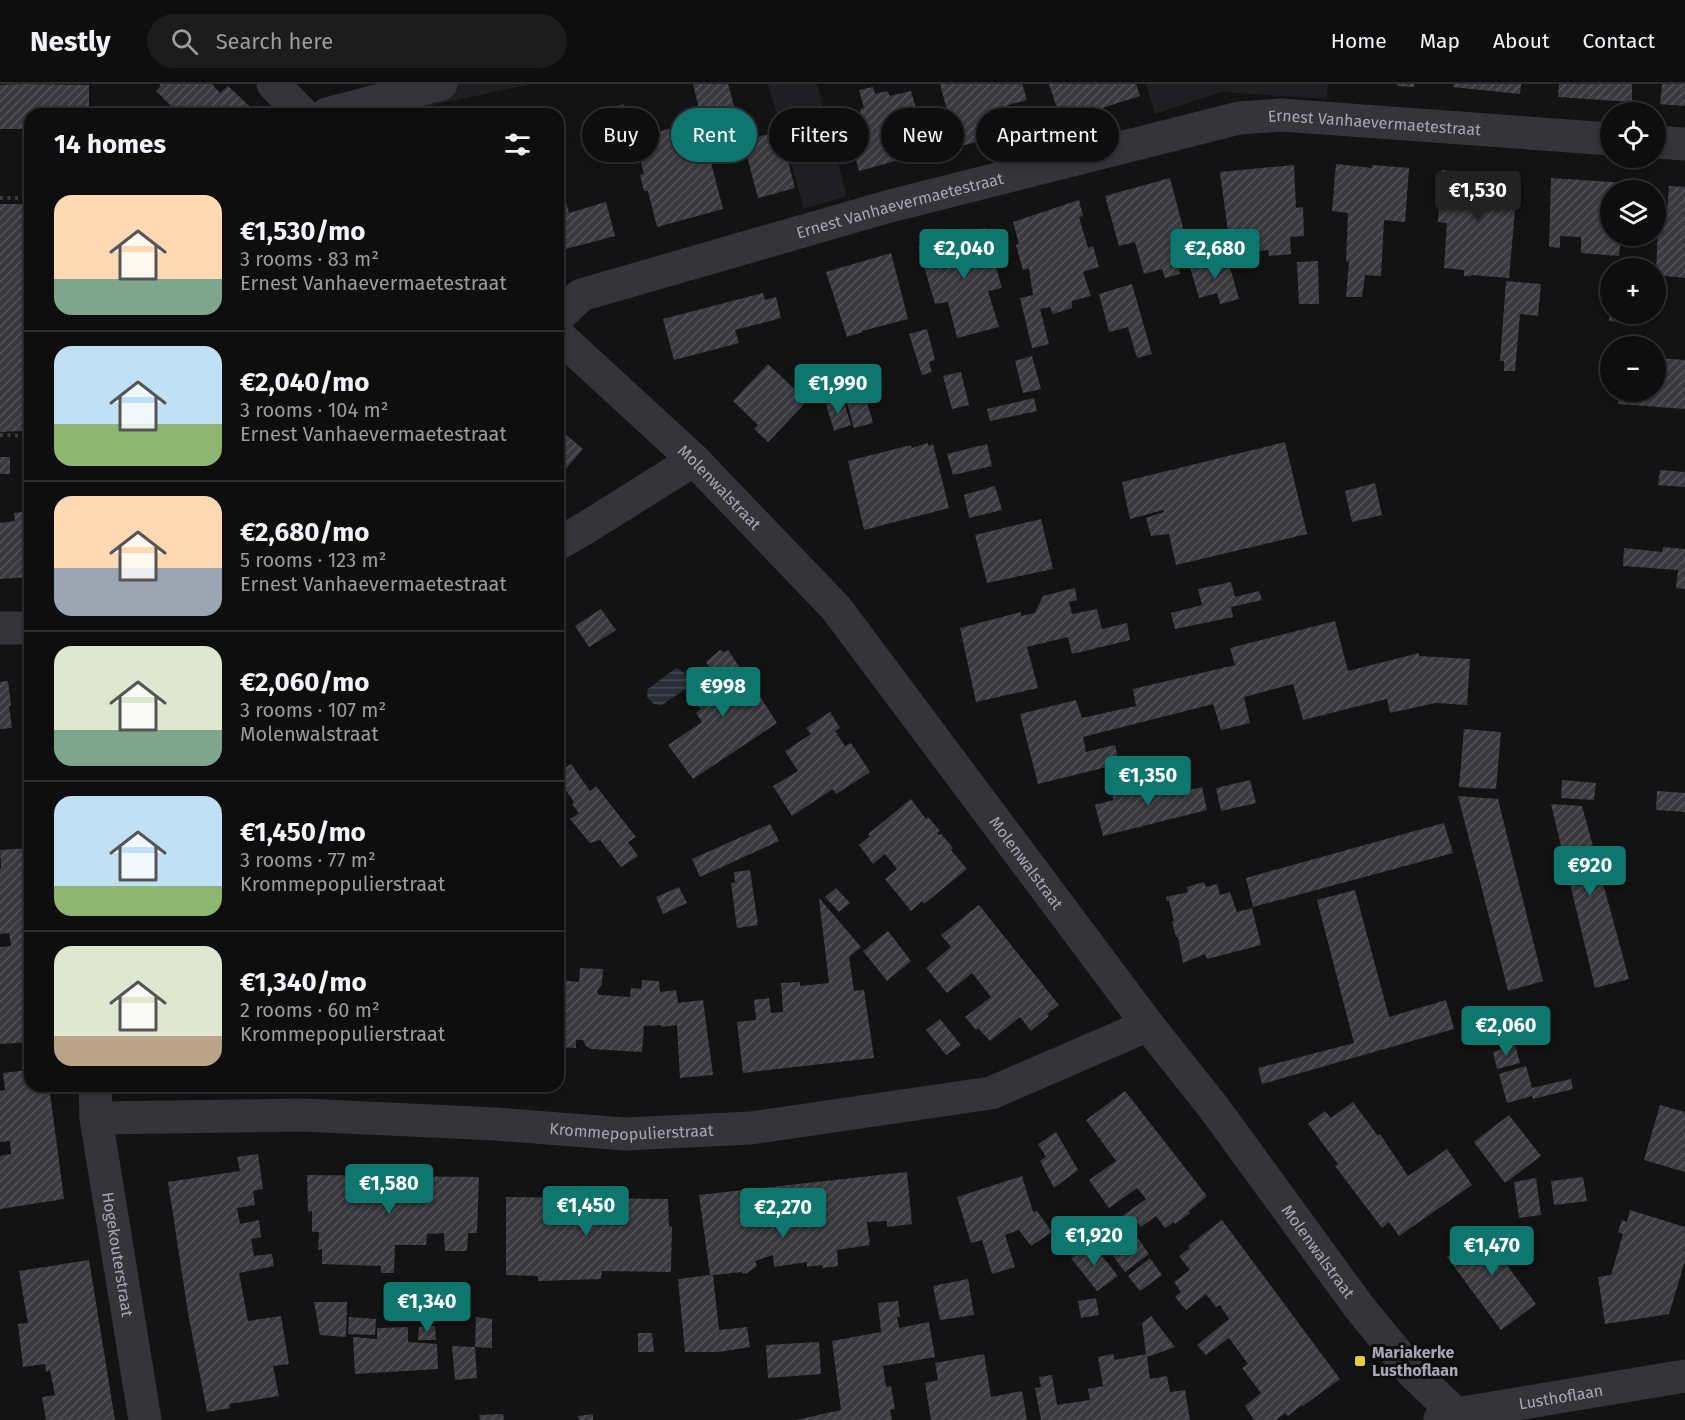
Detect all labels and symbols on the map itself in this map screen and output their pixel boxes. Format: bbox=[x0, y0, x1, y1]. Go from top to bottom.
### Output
street label: Ernest Vanhaevermaetestraat bbox=[1267, 105, 1482, 139]
street label: Ernest Vanhaevermaetestraat bbox=[794, 168, 1005, 242]
pin: €1,530 bbox=[1429, 171, 1527, 222]
pin: €2,040 bbox=[915, 229, 1013, 280]
pin: €2,680 bbox=[1166, 229, 1264, 280]
pin: €1,990 bbox=[789, 364, 887, 415]
street label: Molenwalstraat bbox=[674, 441, 765, 534]
pin: €998 bbox=[687, 667, 759, 718]
pin: €1,350 bbox=[1099, 756, 1197, 807]
street label: Molenwalstraat bbox=[986, 813, 1068, 913]
pin: €920 bbox=[1554, 846, 1626, 897]
pin: €2,060 bbox=[1457, 1006, 1555, 1057]
street label: Krommepopulierstraat bbox=[549, 1119, 714, 1144]
pin: €1,580 bbox=[340, 1164, 438, 1215]
pin: €1,450 bbox=[537, 1186, 635, 1237]
pin: €2,270 bbox=[734, 1188, 832, 1239]
street label: Hogekouterstraat bbox=[99, 1190, 138, 1318]
street label: Molenwalstraat bbox=[1278, 1201, 1359, 1302]
pin: €1,920 bbox=[1045, 1216, 1143, 1267]
pin: €1,470 bbox=[1443, 1226, 1541, 1277]
pin: €1,340 bbox=[378, 1282, 476, 1333]
place label: Mariakerke Lusthoflaan bbox=[1372, 1343, 1458, 1380]
marker: Mariakerke Lusthoflaan bbox=[1353, 1354, 1367, 1368]
street label: Lusthoflaan bbox=[1517, 1380, 1604, 1413]

